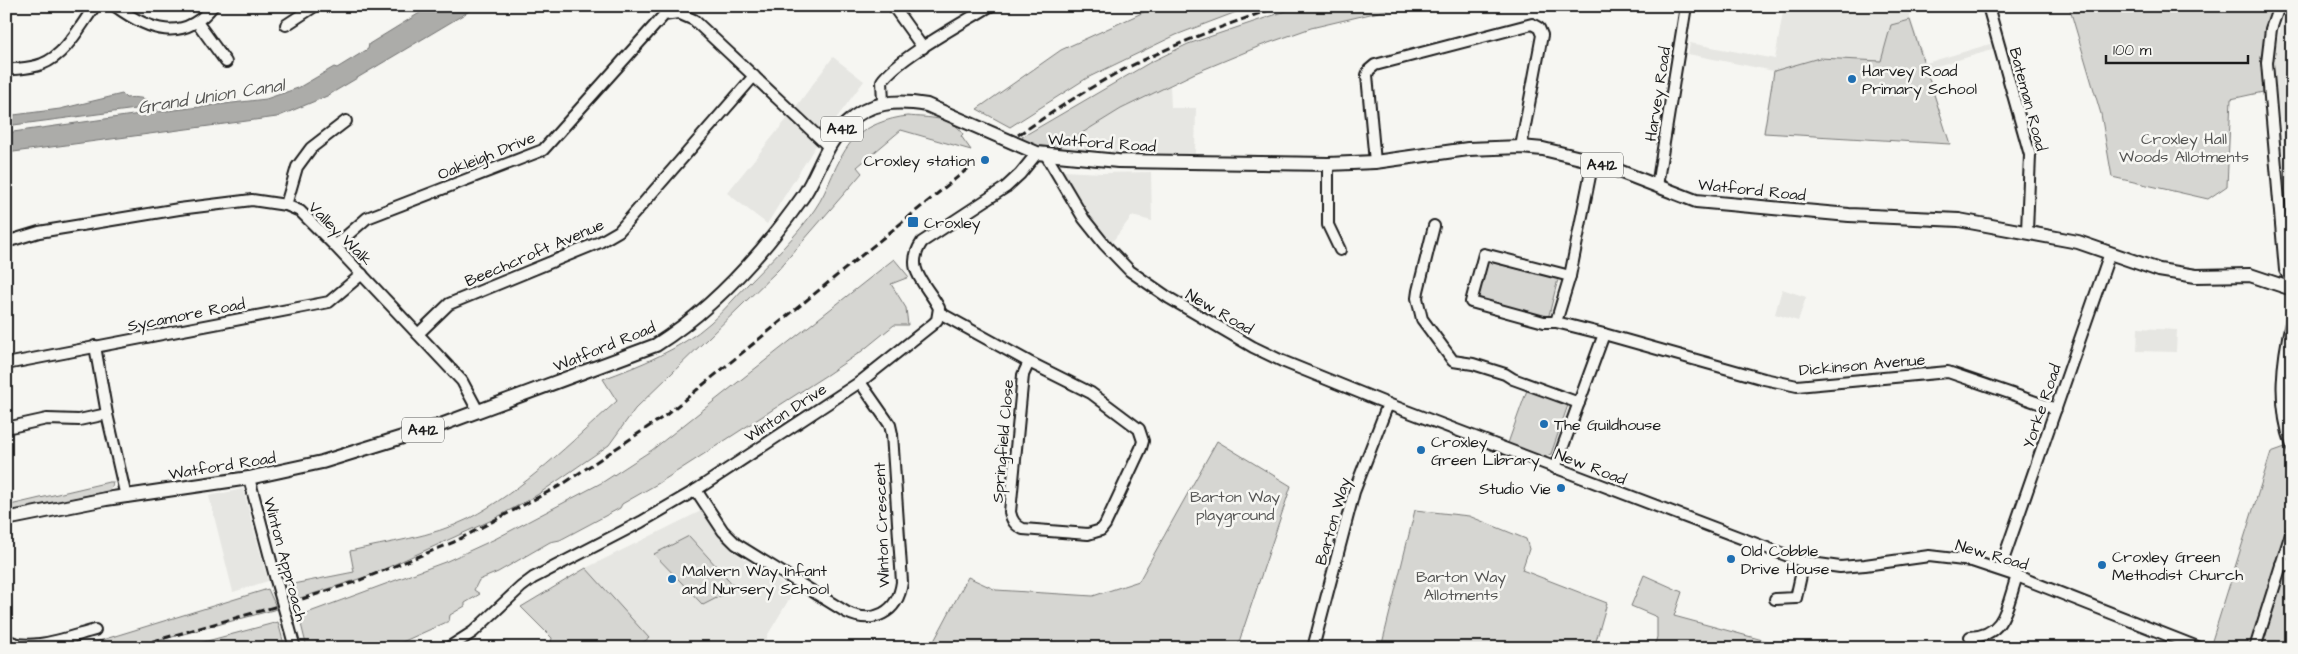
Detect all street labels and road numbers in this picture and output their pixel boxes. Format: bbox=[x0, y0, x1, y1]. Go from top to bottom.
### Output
street label: Harvey Road bbox=[1640, 45, 1677, 143]
street label: Bateman Road bbox=[2004, 45, 2052, 153]
road number: A412 bbox=[821, 116, 863, 142]
street label: Oakleigh Drive bbox=[434, 126, 539, 186]
street label: Watford Road bbox=[1047, 128, 1157, 158]
road number: A412 bbox=[1581, 152, 1623, 178]
street label: Watford Road bbox=[1697, 173, 1807, 207]
street label: Valley Walk bbox=[303, 197, 377, 272]
street label: Beechcroft Avenue bbox=[461, 214, 608, 292]
street label: New Road bbox=[1182, 284, 1257, 340]
street label: Sycamore Road bbox=[125, 293, 247, 338]
street label: Watford Road bbox=[550, 316, 659, 377]
street label: Dickinson Avenue bbox=[1798, 348, 1926, 381]
street label: Yorke Road bbox=[2017, 361, 2067, 452]
street label: Winton Drive bbox=[740, 378, 831, 448]
street label: Springfield Close bbox=[987, 378, 1020, 504]
road number: A412 bbox=[402, 418, 444, 442]
street label: New Road bbox=[1552, 443, 1629, 491]
street label: Watford Road bbox=[167, 447, 277, 485]
street label: Winton Crescent bbox=[869, 461, 895, 588]
street label: Barton Way bbox=[1310, 475, 1357, 568]
street label: Winton Approach bbox=[258, 495, 312, 624]
street label: New Road bbox=[1953, 534, 2031, 576]

